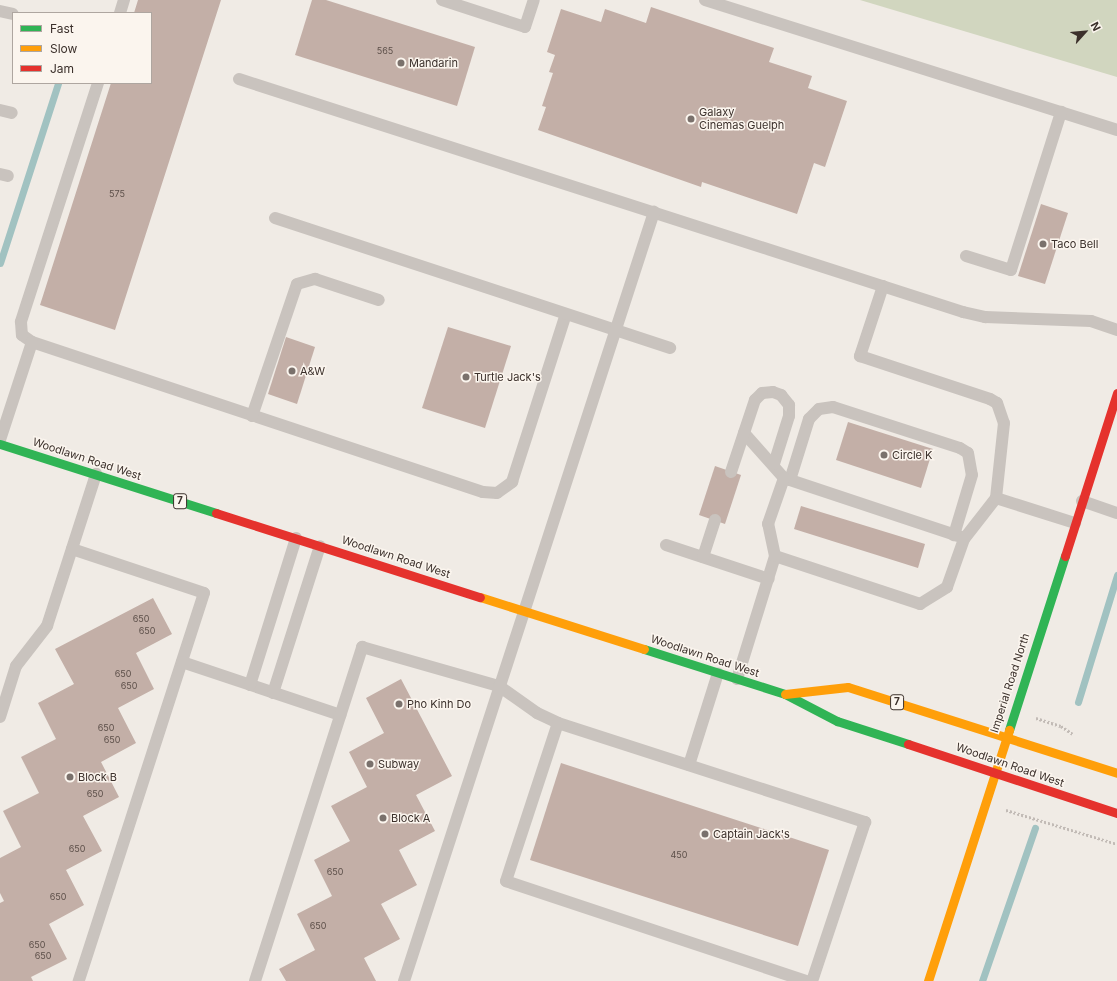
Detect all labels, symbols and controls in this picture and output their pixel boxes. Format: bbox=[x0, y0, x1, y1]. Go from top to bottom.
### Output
legend bbox=[12, 12, 152, 84]
north arrow bbox=[1065, 12, 1105, 52]
text: N bbox=[1088, 20, 1104, 33]
text: Fast bbox=[50, 21, 74, 36]
text: Slow bbox=[50, 41, 77, 56]
house number: 565 bbox=[377, 46, 393, 56]
place label: Mandarin bbox=[409, 56, 458, 70]
marker: Mandarin bbox=[396, 58, 406, 68]
text: Jam bbox=[50, 61, 74, 76]
place label: Galaxy Cinemas Guelph bbox=[699, 106, 784, 132]
marker: Galaxy Cinemas Guelph bbox=[686, 114, 696, 124]
house number: 575 bbox=[109, 189, 125, 199]
place label: Taco Bell bbox=[1051, 237, 1098, 251]
marker: Taco Bell bbox=[1038, 239, 1048, 249]
place label: A&W bbox=[300, 364, 325, 378]
marker: A&W bbox=[287, 366, 297, 376]
place label: Turtle Jack's bbox=[474, 370, 541, 384]
marker: Turtle Jack's bbox=[461, 372, 471, 382]
street label: Woodlawn Road West bbox=[31, 435, 143, 483]
place label: Circle K bbox=[892, 448, 933, 462]
marker: Circle K bbox=[879, 450, 889, 460]
road number: 7 bbox=[173, 493, 187, 509]
street label: Woodlawn Road West bbox=[340, 533, 452, 581]
house number: 650 bbox=[133, 614, 149, 624]
house number: 650 bbox=[139, 626, 155, 636]
street label: Woodlawn Road West bbox=[649, 632, 761, 680]
street label: Imperial Road North bbox=[988, 632, 1032, 734]
house number: 650 bbox=[115, 669, 131, 679]
house number: 650 bbox=[121, 681, 137, 691]
road number: 7 bbox=[890, 694, 904, 710]
place label: Pho Kinh Do bbox=[407, 697, 471, 711]
marker: Pho Kinh Do bbox=[394, 699, 404, 709]
house number: 650 bbox=[98, 723, 114, 733]
house number: 650 bbox=[104, 735, 120, 745]
street label: Woodlawn Road West bbox=[954, 740, 1066, 790]
place label: Subway bbox=[378, 757, 419, 771]
marker: Subway bbox=[365, 759, 375, 769]
place label: Block B bbox=[78, 770, 117, 784]
marker: Block B bbox=[65, 772, 75, 782]
house number: 650 bbox=[87, 789, 103, 799]
place label: Block A bbox=[391, 811, 430, 825]
marker: Block A bbox=[378, 813, 388, 823]
place label: Captain Jack's bbox=[713, 827, 790, 841]
marker: Captain Jack's bbox=[700, 829, 710, 839]
house number: 650 bbox=[69, 844, 85, 854]
house number: 450 bbox=[671, 850, 687, 860]
house number: 650 bbox=[327, 867, 343, 877]
house number: 650 bbox=[50, 892, 66, 902]
house number: 650 bbox=[310, 921, 326, 931]
house number: 650 bbox=[29, 940, 45, 950]
house number: 650 bbox=[35, 951, 51, 961]

